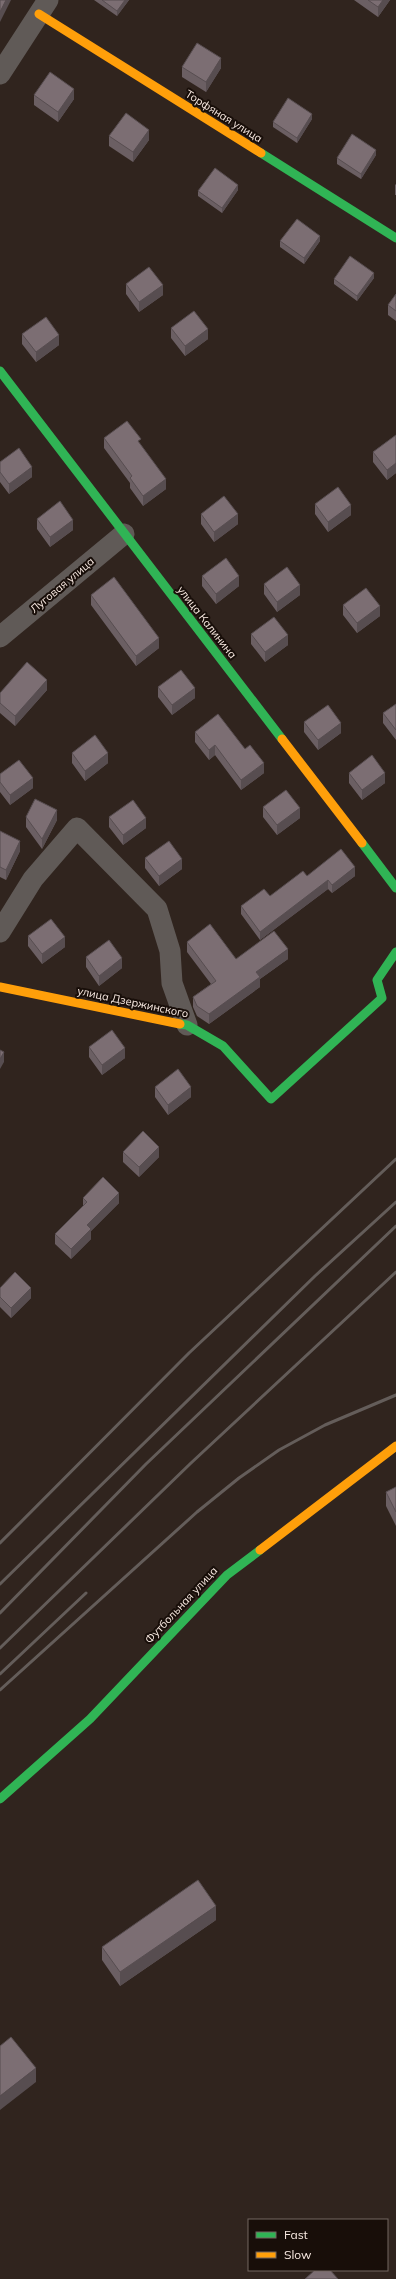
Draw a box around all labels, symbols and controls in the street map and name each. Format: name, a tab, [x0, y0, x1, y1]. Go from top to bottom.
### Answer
street label: Торфяная улица	[183, 87, 265, 145]
street label: Луговая улица	[27, 554, 97, 616]
street label: улица Калинина	[174, 583, 240, 661]
street label: улица Дзержинского	[76, 983, 190, 1021]
street label: Футбольная улица	[142, 1564, 220, 1646]
legend	[248, 2219, 388, 2271]
text: Fast	[284, 2227, 308, 2242]
text: Slow	[284, 2247, 312, 2262]

